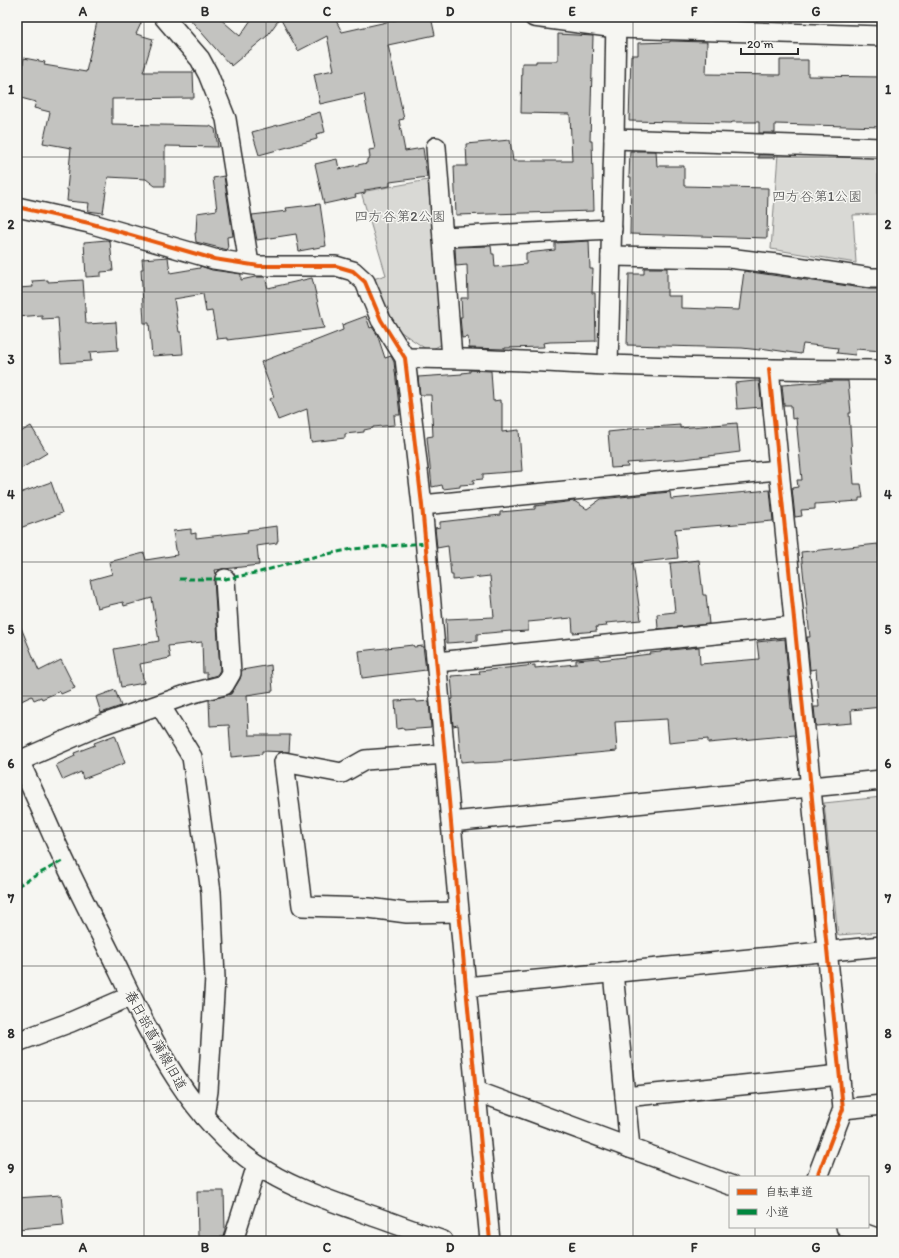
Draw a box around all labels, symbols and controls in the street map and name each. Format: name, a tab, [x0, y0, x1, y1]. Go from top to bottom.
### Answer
text: A	[78, 4, 88, 19]
text: B	[201, 4, 210, 19]
text: C	[323, 4, 332, 19]
text: D	[446, 4, 455, 19]
text: E	[568, 4, 576, 19]
text: F	[691, 4, 698, 19]
text: G	[812, 4, 821, 19]
scale bar	[741, 30, 798, 56]
text: 20 m	[747, 37, 774, 51]
text: 1	[8, 82, 14, 97]
text: 1	[885, 82, 891, 97]
park label: 四方谷第1公園	[772, 188, 862, 205]
park label: 四方谷第2公園	[354, 208, 446, 225]
text: 2	[8, 217, 15, 232]
text: 2	[885, 217, 892, 232]
text: 3	[7, 352, 15, 367]
text: 3	[884, 352, 892, 367]
text: 4	[7, 487, 15, 502]
text: 4	[884, 487, 892, 502]
text: 5	[8, 622, 15, 637]
text: 5	[885, 622, 892, 637]
text: 6	[8, 756, 15, 771]
text: 6	[885, 756, 892, 771]
text: 7	[7, 891, 15, 906]
text: 7	[884, 891, 892, 906]
street label: 春日部菖蒲線旧道	[121, 987, 190, 1093]
text: 8	[7, 1026, 15, 1041]
text: 8	[884, 1026, 892, 1041]
text: 9	[8, 1161, 15, 1176]
text: 9	[885, 1161, 892, 1176]
legend	[729, 1176, 869, 1228]
text: 自転車道	[765, 1185, 813, 1199]
text: 小道	[765, 1205, 789, 1219]
text: A	[78, 1240, 88, 1255]
text: B	[201, 1240, 210, 1255]
text: C	[323, 1240, 332, 1255]
text: D	[446, 1240, 455, 1255]
text: E	[568, 1240, 576, 1255]
text: F	[691, 1240, 698, 1255]
text: G	[812, 1240, 821, 1255]

